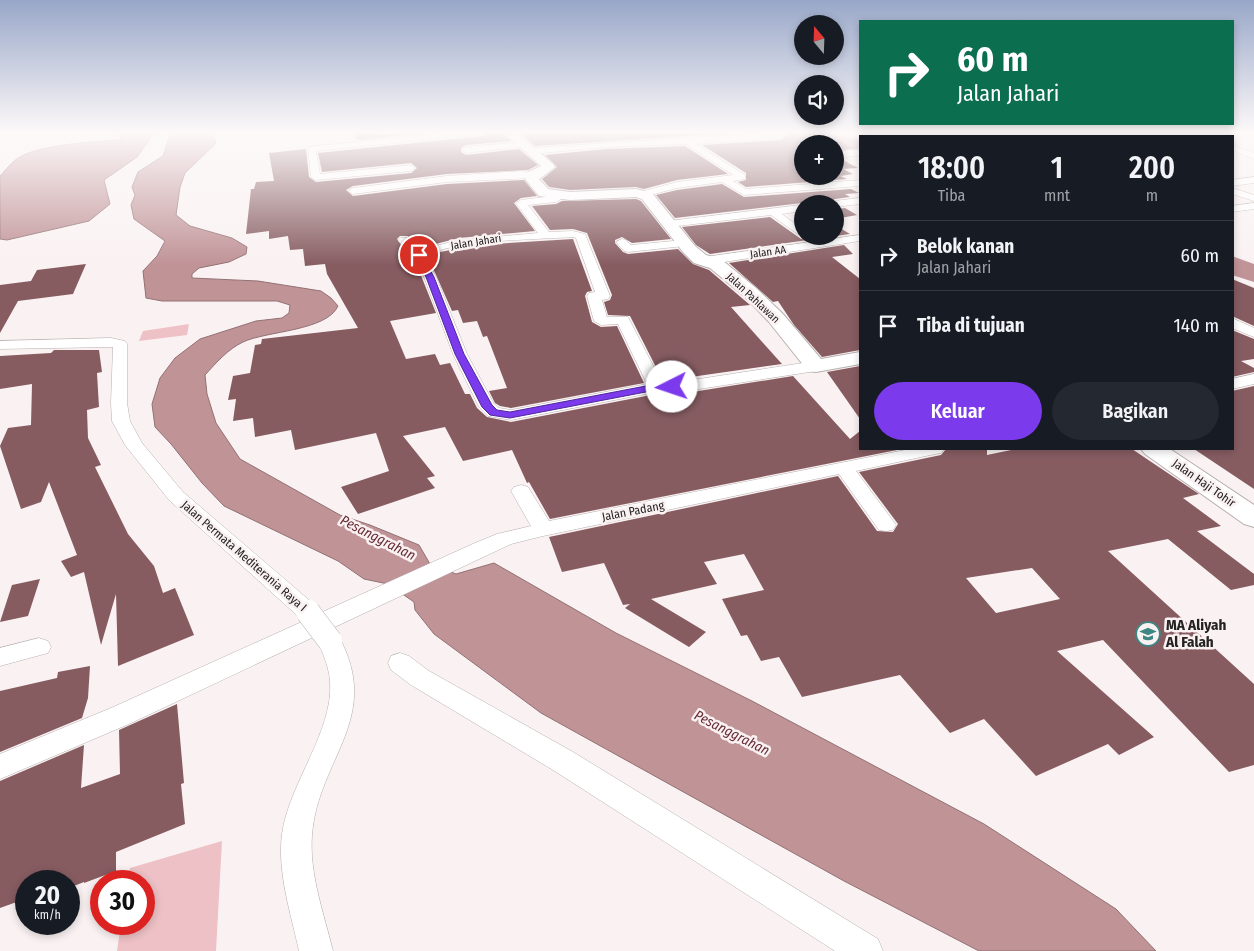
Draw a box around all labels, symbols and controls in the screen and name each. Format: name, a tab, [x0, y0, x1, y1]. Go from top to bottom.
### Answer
north arrow	[794, 15, 844, 65]
map controls	[794, 15, 844, 245]
text: 60 m	[957, 38, 1028, 80]
icon: right	[874, 40, 939, 105]
button: sound	[794, 75, 844, 125]
text: Jalan Jahari	[957, 80, 1059, 107]
button: +	[794, 135, 844, 185]
text: 18:00	[918, 150, 985, 186]
text: 1	[1051, 150, 1063, 186]
text: 200	[1129, 150, 1175, 186]
text: Tiba	[938, 186, 965, 205]
text: mnt	[1044, 186, 1070, 205]
text: m	[1146, 186, 1158, 205]
button: −	[794, 195, 844, 245]
street label: Jalan Jahari	[450, 232, 502, 252]
pin	[398, 234, 440, 276]
text: Belok kanan	[917, 235, 1014, 258]
icon: arrive	[405, 241, 433, 269]
icon: right	[874, 242, 902, 270]
street label: Jalan AA	[749, 243, 787, 261]
text: 60 m	[1181, 244, 1219, 267]
text: Jalan Jahari	[917, 258, 991, 277]
street label: Jalan Pahlawan	[724, 270, 782, 326]
icon: arrive	[874, 312, 902, 340]
text: Tiba di tujuan	[917, 314, 1025, 337]
text: 140 m	[1173, 314, 1219, 337]
position arrow	[645, 360, 697, 412]
button: Keluar	[874, 382, 1042, 440]
button: Bagikan	[1052, 382, 1219, 440]
street label: Jalan Haji Tohir	[1170, 456, 1239, 510]
street label: Jalan Permata Mediterania Raya I	[179, 498, 309, 614]
street label: Jalan Padang	[601, 498, 666, 524]
water label: Pesanggrahan	[338, 512, 418, 564]
place label: MA Aliyah Al Falah	[1165, 616, 1227, 651]
school or university icon: MA Aliyah Al Falah	[1135, 621, 1161, 647]
water label: Pesanggrahan	[692, 707, 772, 759]
speed limit sign: 30	[90, 870, 155, 935]
text: 20	[35, 881, 60, 911]
text: km/h	[34, 908, 61, 922]

